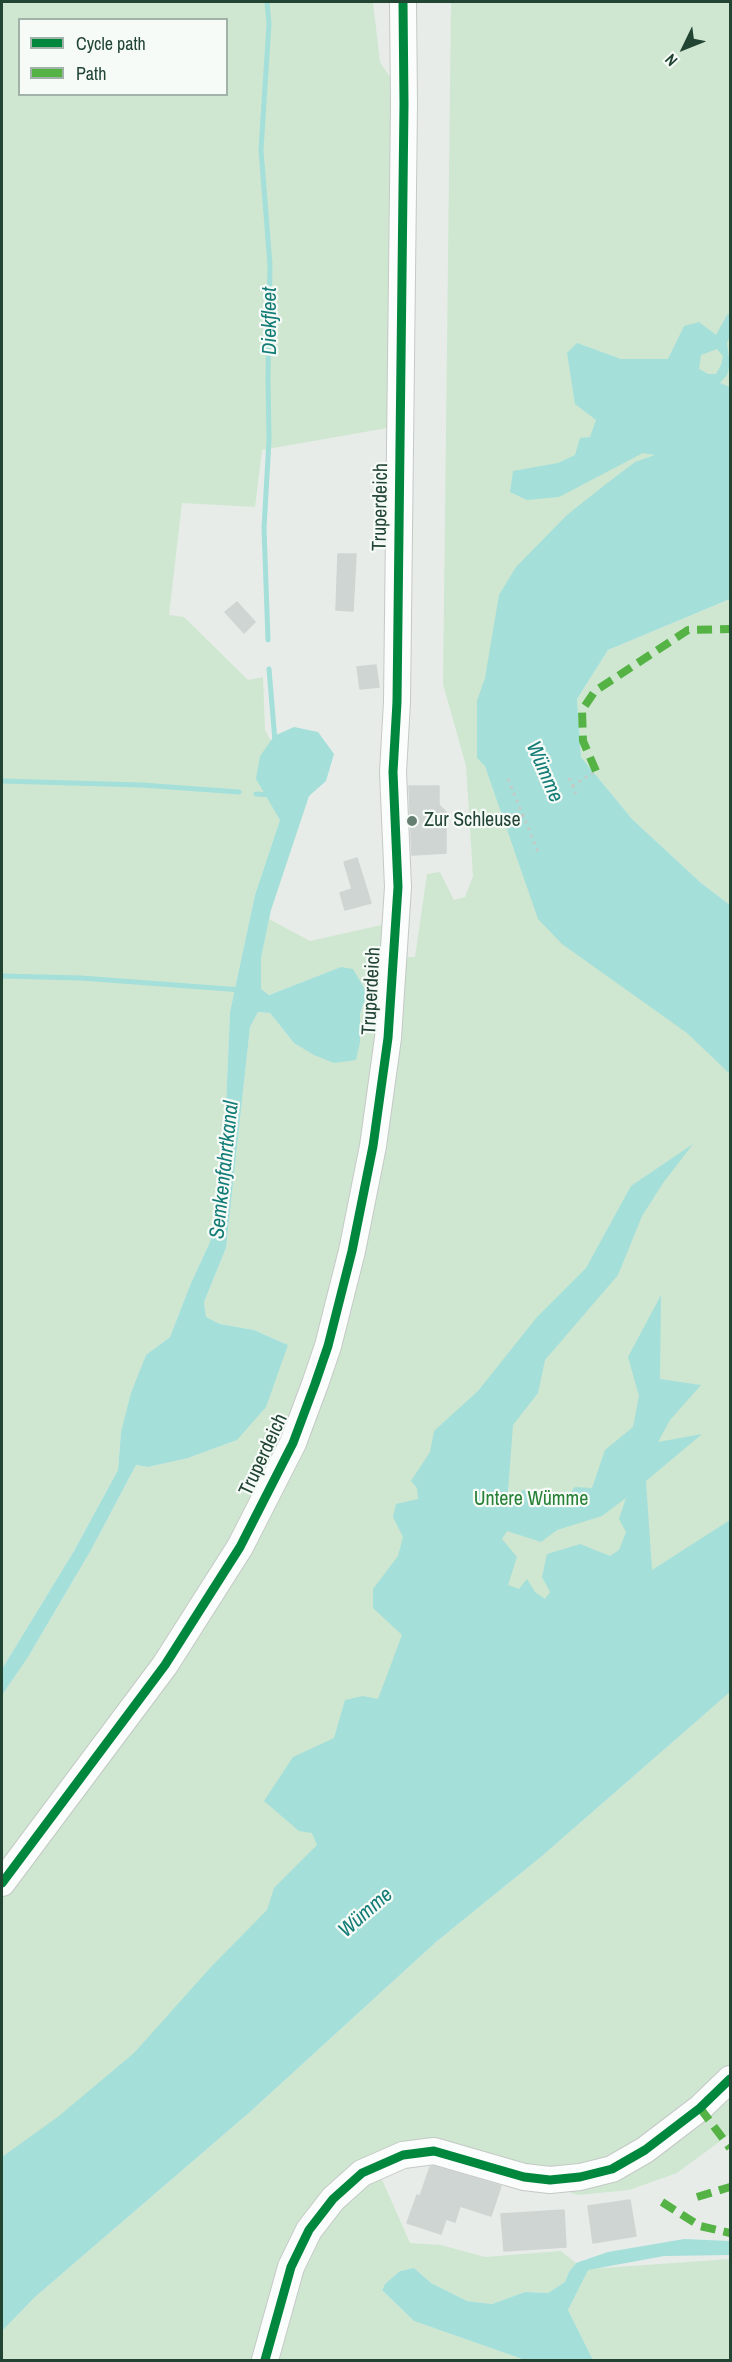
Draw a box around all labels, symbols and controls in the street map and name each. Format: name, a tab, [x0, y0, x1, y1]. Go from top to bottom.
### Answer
legend	[18, 18, 228, 96]
north arrow	[654, 18, 714, 78]
text: Cycle path	[76, 31, 146, 56]
text: N	[660, 49, 682, 71]
text: Path	[76, 61, 106, 86]
water label: Diekfleet	[257, 287, 283, 355]
street label: Truperdeich	[368, 463, 394, 551]
water label: Wümme	[520, 738, 568, 806]
place label: Zur Schleuse	[424, 809, 521, 833]
marker: Zur Schleuse	[405, 814, 419, 828]
street label: Truperdeich	[358, 947, 386, 1035]
water label: Semkenfahrtkanal	[205, 1100, 245, 1240]
street label: Truperdeich	[235, 1410, 293, 1500]
park label: Untere Wümme	[474, 1488, 588, 1512]
water label: Wümme	[334, 1883, 398, 1943]

